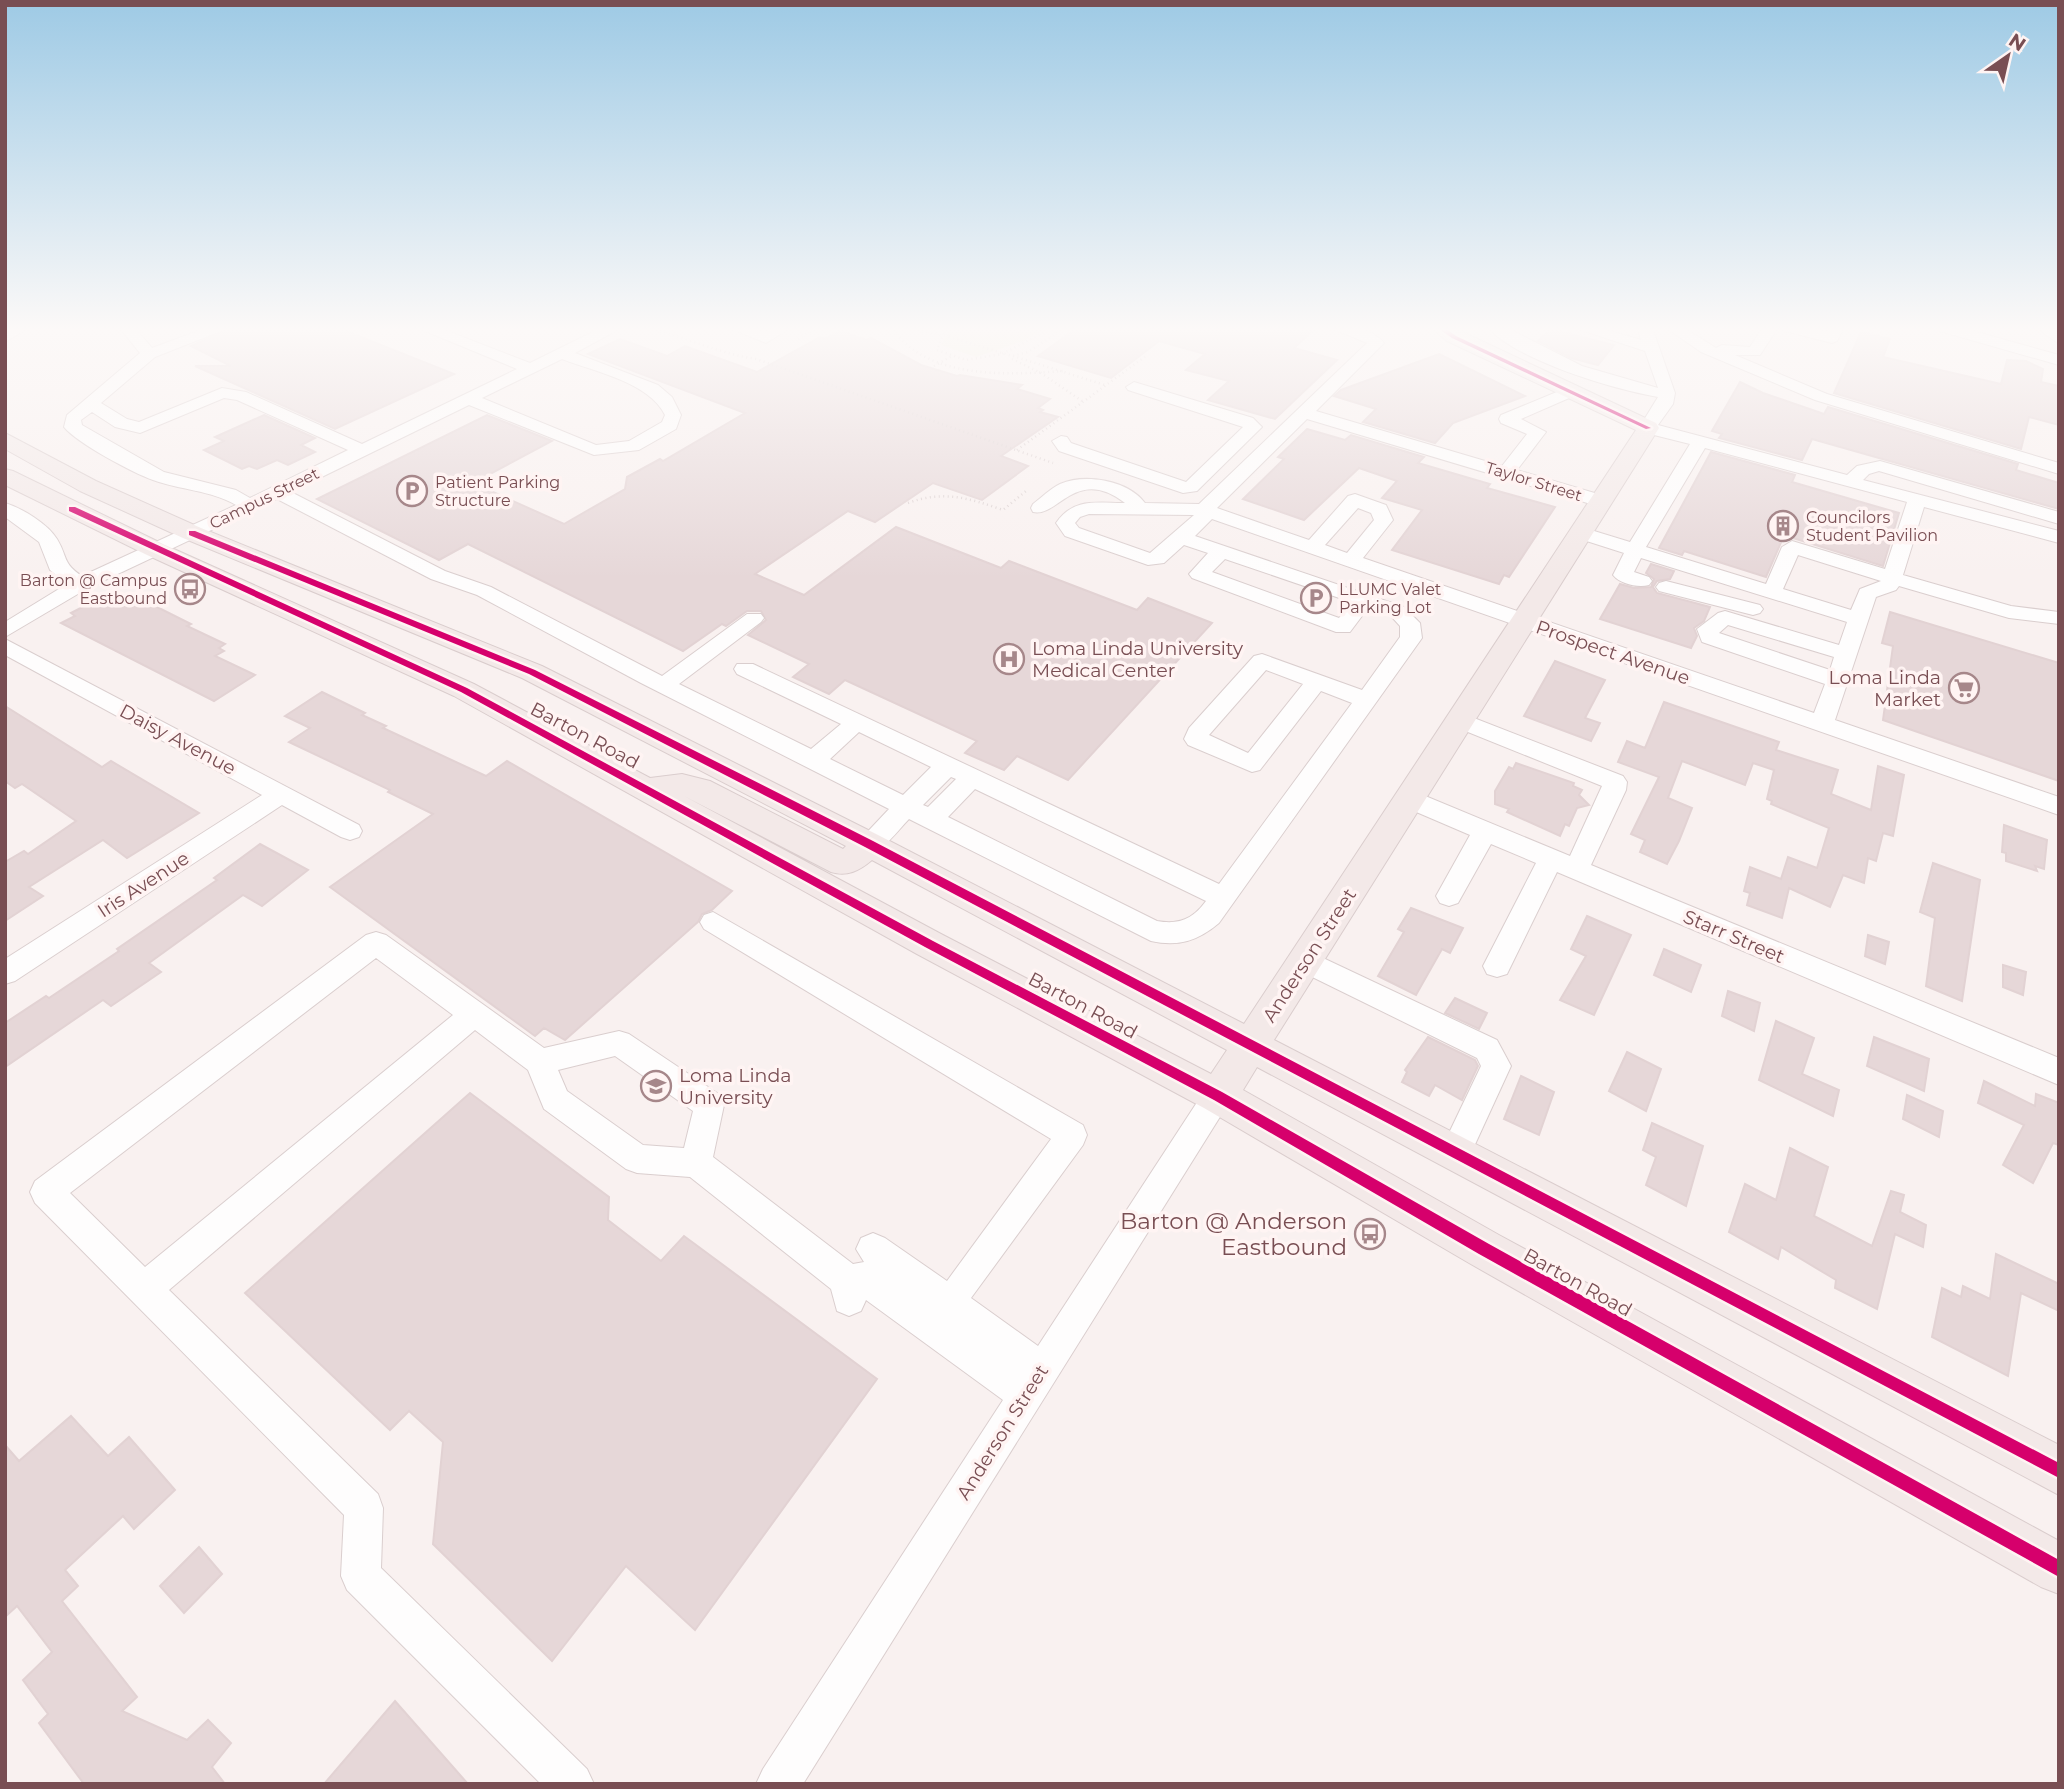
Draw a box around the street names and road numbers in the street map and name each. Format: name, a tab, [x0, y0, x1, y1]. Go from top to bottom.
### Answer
street label: Taylor Street	[1483, 458, 1585, 505]
street label: Campus Street	[206, 463, 323, 533]
street label: Prospect Avenue	[1533, 615, 1693, 690]
street label: Barton Road	[526, 697, 643, 774]
street label: Daisy Avenue	[116, 699, 240, 780]
street label: Iris Avenue	[93, 846, 193, 922]
street label: Anderson Street	[1258, 884, 1361, 1026]
street label: Starr Street	[1680, 905, 1788, 968]
street label: Barton Road	[1024, 967, 1141, 1044]
street label: Barton Road	[1520, 1243, 1636, 1322]
street label: Anderson Street	[952, 1360, 1053, 1504]

